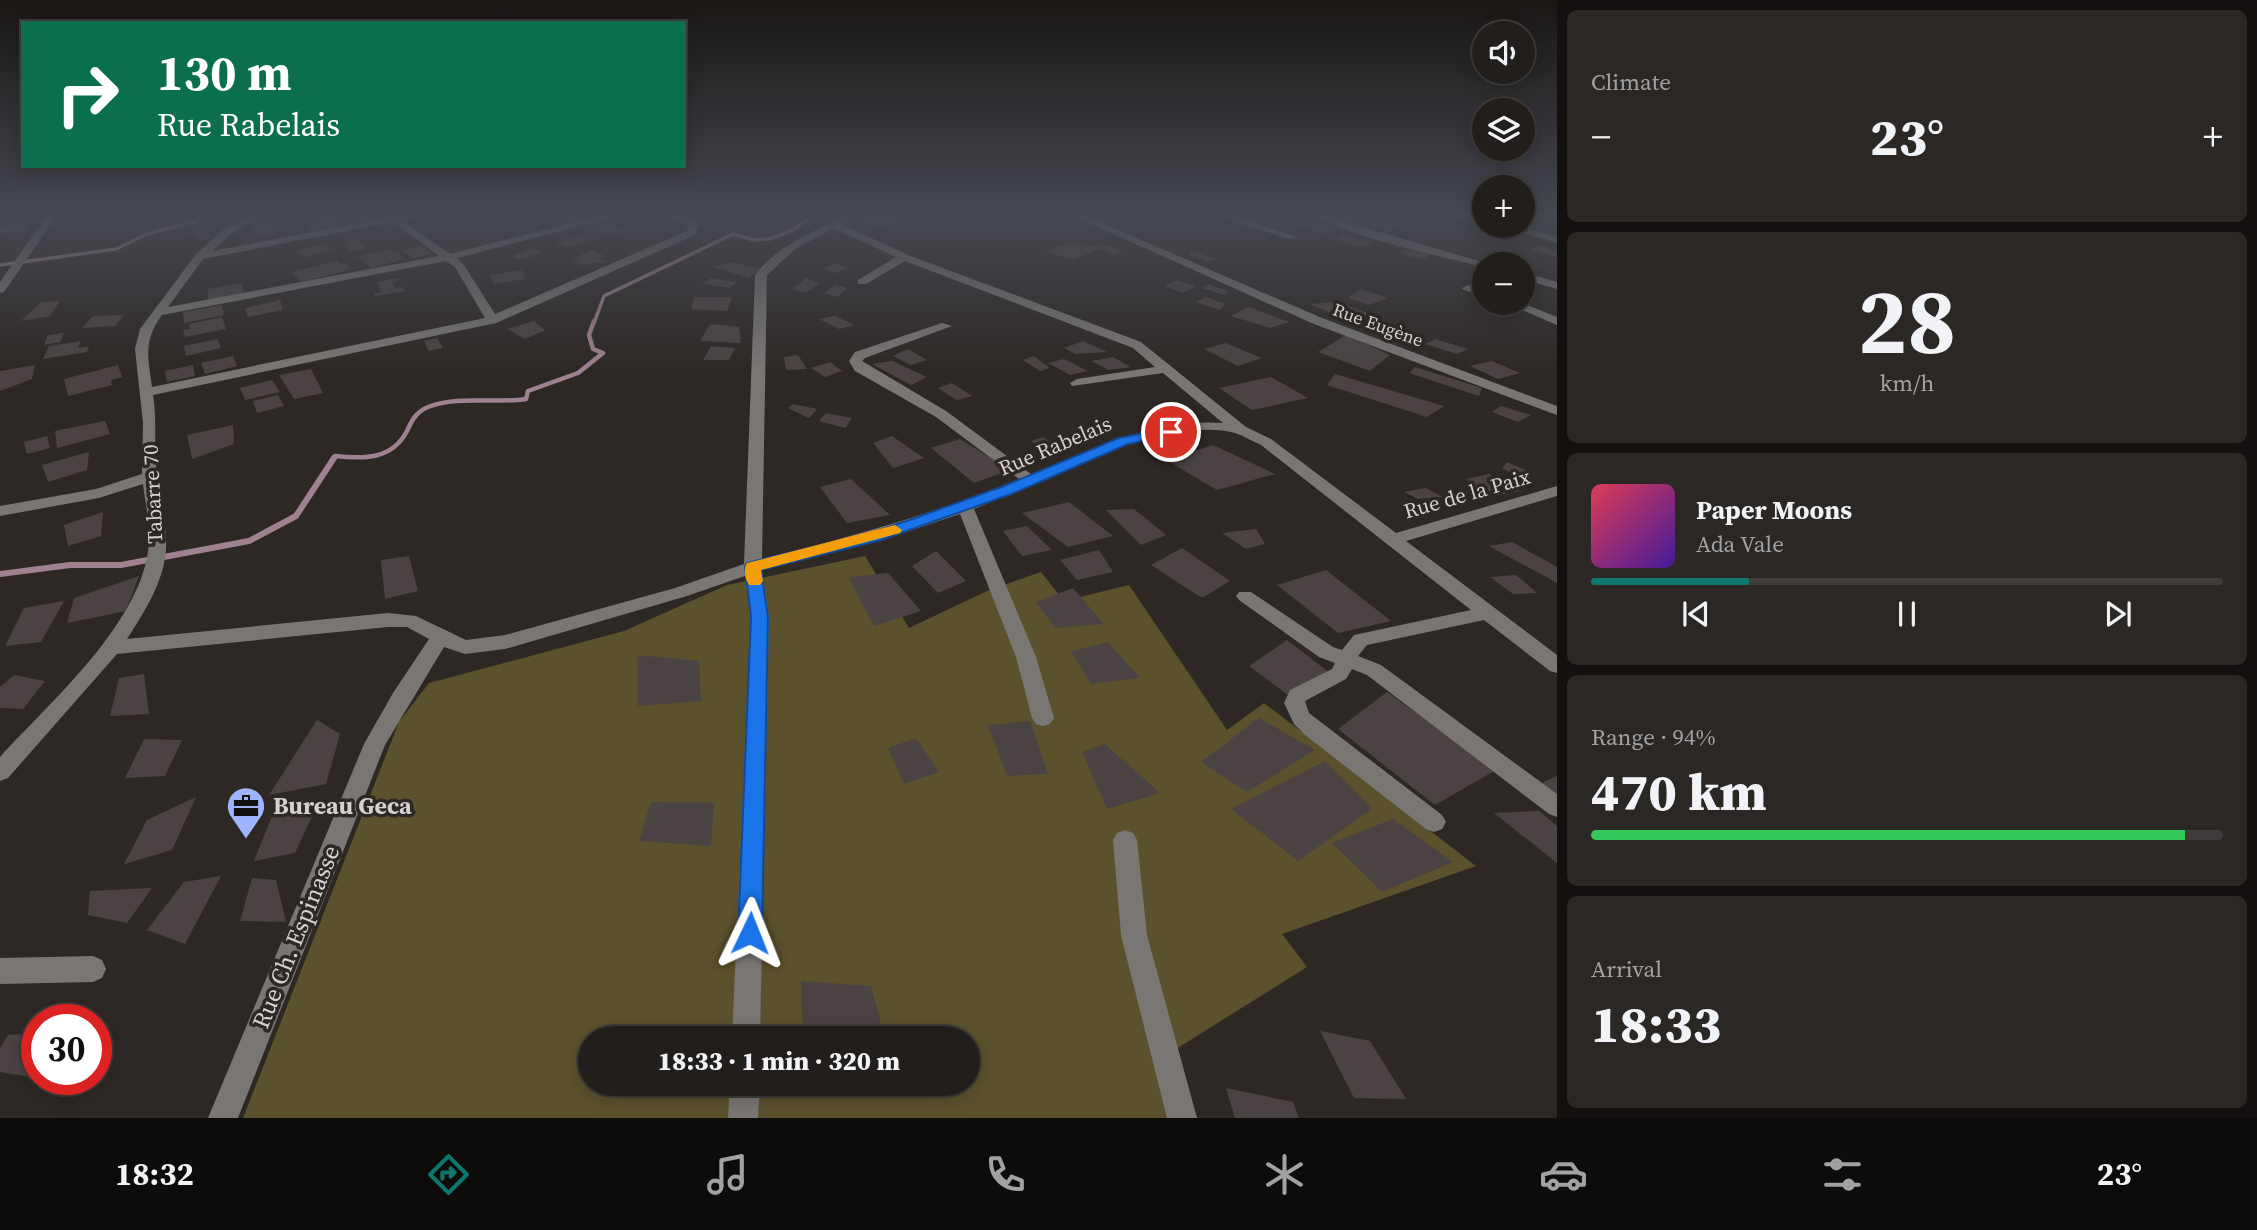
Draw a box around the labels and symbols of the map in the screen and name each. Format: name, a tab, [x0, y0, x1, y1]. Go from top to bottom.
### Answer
street label: Rue Eugène	[1329, 297, 1427, 352]
pin	[1141, 402, 1201, 462]
street label: Rue Rabelais	[994, 409, 1116, 482]
street label: Tabarre 70	[135, 444, 170, 544]
street label: Rue de la Paix	[1400, 462, 1534, 525]
office icon: Bureau Geca	[225, 785, 267, 840]
place label: Bureau Geca	[273, 789, 412, 822]
street label: Rue Ch. Espinasse	[244, 840, 347, 1033]
position arrow	[713, 896, 787, 970]
speed limit sign: 30	[21, 1004, 112, 1095]

